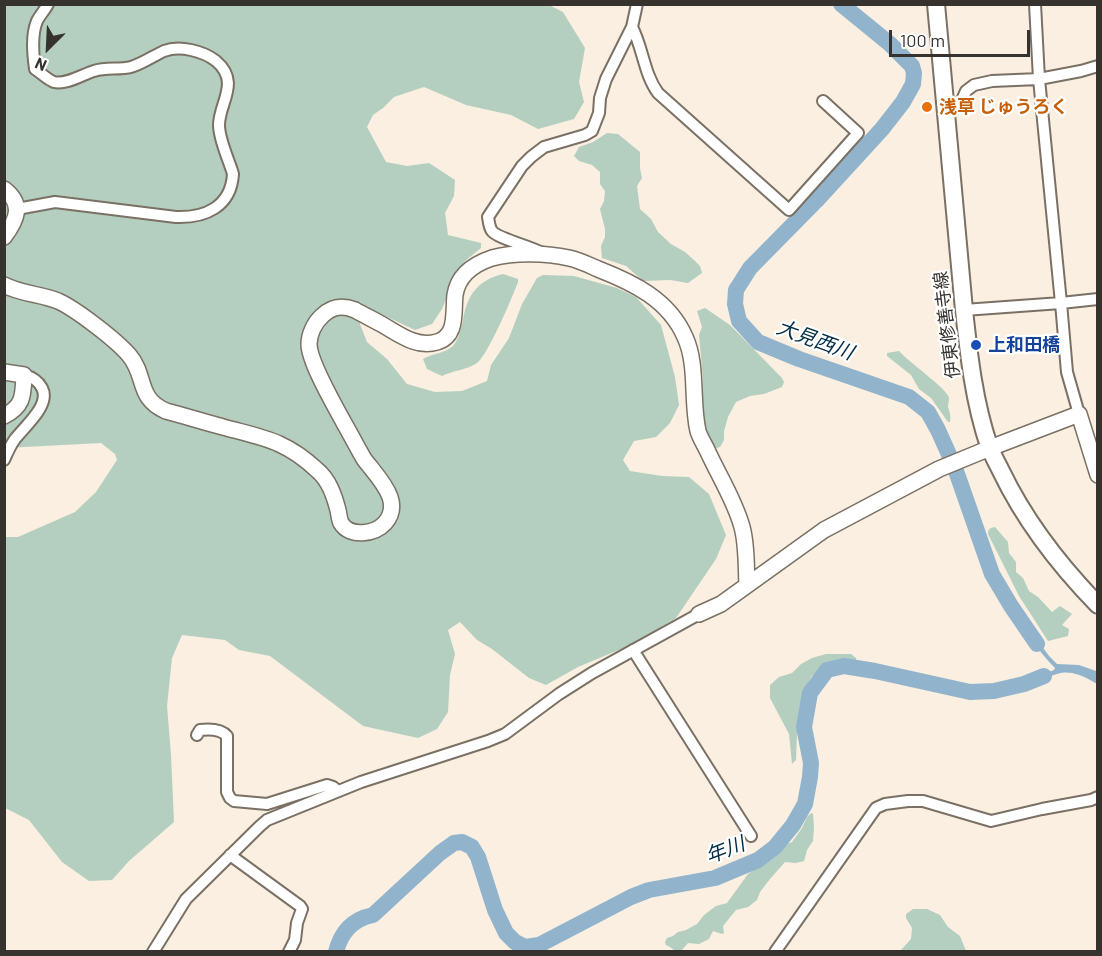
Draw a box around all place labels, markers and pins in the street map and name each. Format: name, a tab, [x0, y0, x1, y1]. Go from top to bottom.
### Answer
place label: 浅草 じゅうろく	[939, 96, 1069, 118]
marker: 浅草 じゅうろく	[920, 100, 934, 114]
place label: 上和田橋	[988, 334, 1060, 356]
marker: 上和田橋	[969, 338, 983, 352]

